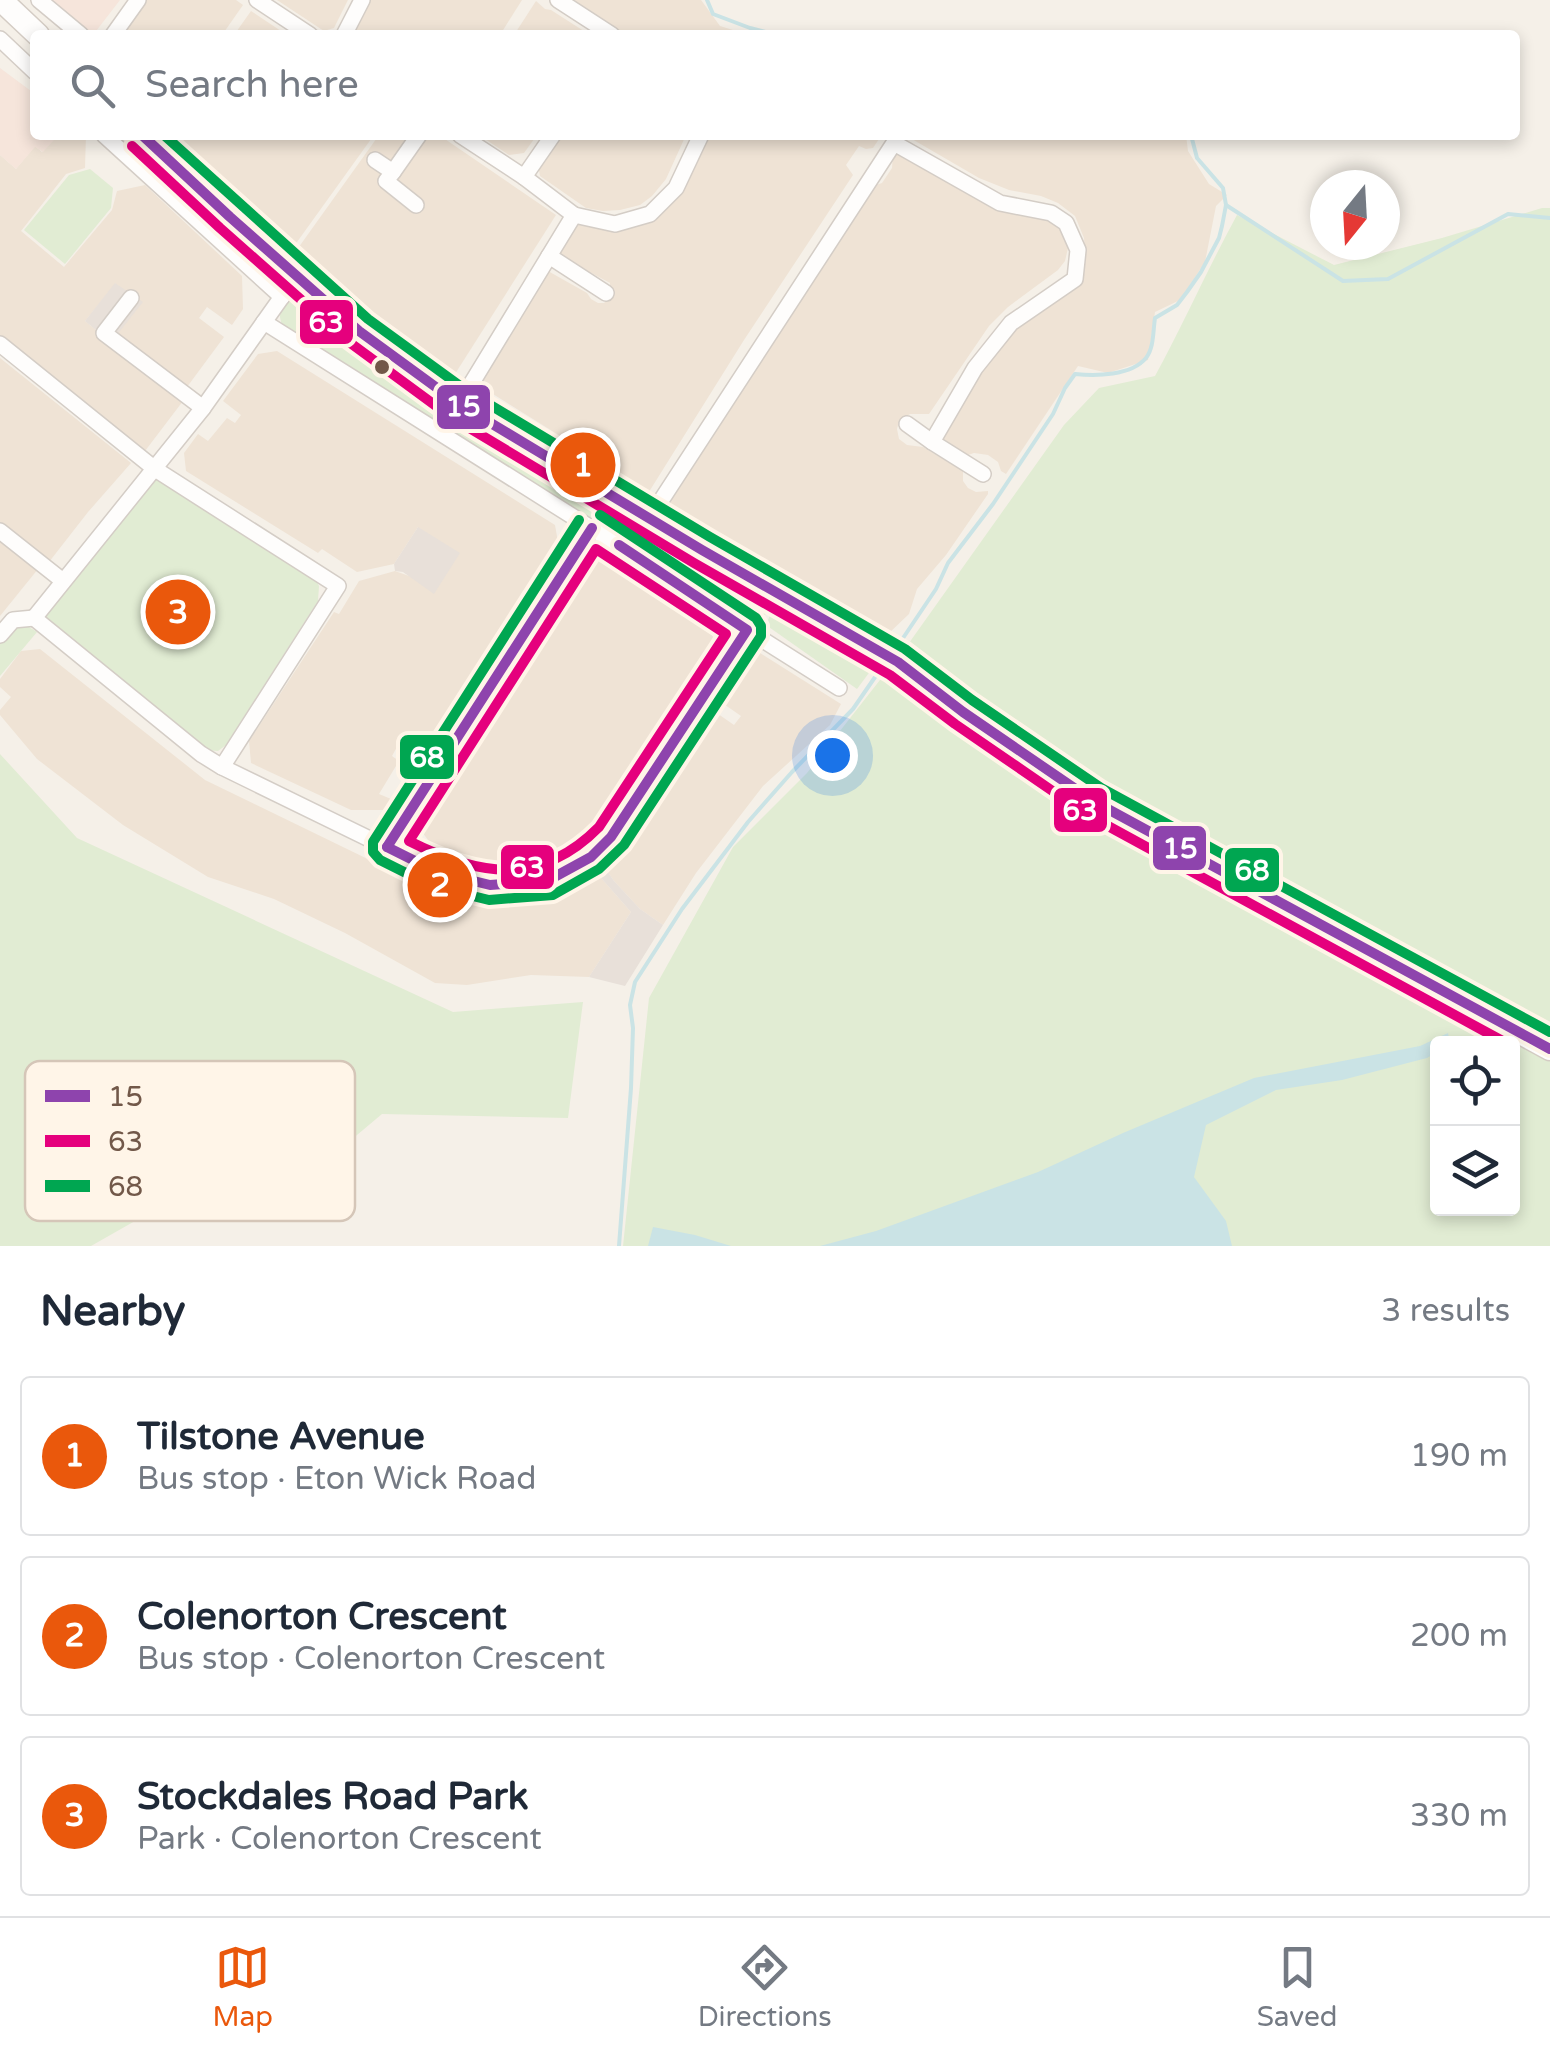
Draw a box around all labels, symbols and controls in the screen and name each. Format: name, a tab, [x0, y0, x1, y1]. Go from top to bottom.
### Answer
search box	[30, 30, 1520, 140]
icon: search	[65, 58, 120, 113]
text: Search here	[145, 62, 359, 108]
north arrow	[1310, 170, 1400, 260]
line badge: 63	[298, 298, 355, 346]
text: 63	[308, 306, 344, 340]
unlabelled marker	[372, 357, 392, 377]
line badge: 15	[435, 383, 492, 431]
text: 15	[445, 390, 481, 424]
pin: 1	[550, 428, 616, 502]
pin: 3	[146, 574, 210, 650]
your location	[807, 730, 858, 781]
line badge: 68	[398, 733, 456, 781]
text: 68	[409, 741, 445, 775]
line badge: 63	[1052, 786, 1109, 834]
text: 63	[1062, 794, 1098, 828]
line badge: 15	[1151, 824, 1208, 872]
text: 15	[1162, 832, 1198, 866]
line badge: 63	[499, 843, 556, 891]
line badge: 68	[1223, 846, 1281, 894]
pin: 2	[408, 848, 472, 922]
text: 63	[509, 851, 545, 885]
text: 68	[1234, 854, 1270, 888]
map controls	[1430, 1036, 1520, 1216]
button: locate	[1430, 1036, 1520, 1126]
legend	[25, 1061, 355, 1221]
text: 15	[108, 1080, 143, 1114]
text: 63	[108, 1125, 143, 1159]
button: layers	[1430, 1126, 1520, 1216]
text: 68	[108, 1170, 143, 1204]
text: Nearby	[40, 1286, 185, 1337]
text: 3 results	[1381, 1292, 1510, 1330]
text: Tilstone Avenue	[137, 1414, 425, 1460]
text: 1	[64, 1437, 85, 1475]
text: 190 m	[1410, 1437, 1508, 1475]
text: Bus stop · Eton Wick Road	[137, 1460, 536, 1498]
text: Colenorton Crescent	[137, 1594, 507, 1640]
text: 2	[64, 1617, 85, 1655]
text: 200 m	[1410, 1617, 1508, 1655]
text: Bus stop · Colenorton Crescent	[137, 1640, 605, 1678]
text: Stockdales Road Park	[137, 1774, 529, 1820]
text: 3	[64, 1797, 85, 1835]
text: 330 m	[1410, 1797, 1508, 1835]
text: Park · Colenorton Crescent	[137, 1820, 542, 1858]
tab: Map	[212, 1940, 273, 2034]
tab: Directions	[698, 1940, 832, 2034]
tab: Saved	[1257, 1940, 1338, 2034]

